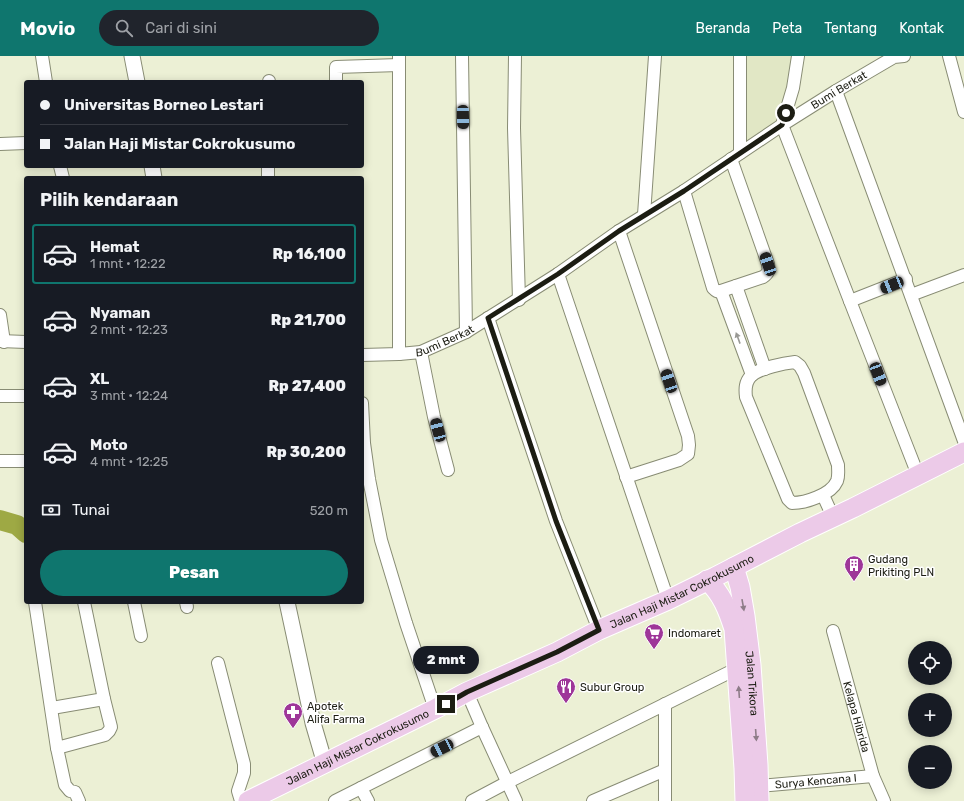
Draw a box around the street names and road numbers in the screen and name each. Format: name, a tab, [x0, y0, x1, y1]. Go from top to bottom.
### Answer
street label: Bumi Berkat	[809, 68, 870, 112]
street label: Bumi Berkat	[415, 322, 477, 359]
street label: Jalan Haji Mistar Cokrokusumo	[608, 552, 756, 631]
street label: Jalan Trikora	[742, 650, 761, 716]
street label: Kelapa Hibrida	[840, 680, 872, 754]
street label: Jalan Haji Mistar Cokrokusumo	[284, 707, 431, 788]
street label: Surya Kencana I	[774, 771, 857, 792]

